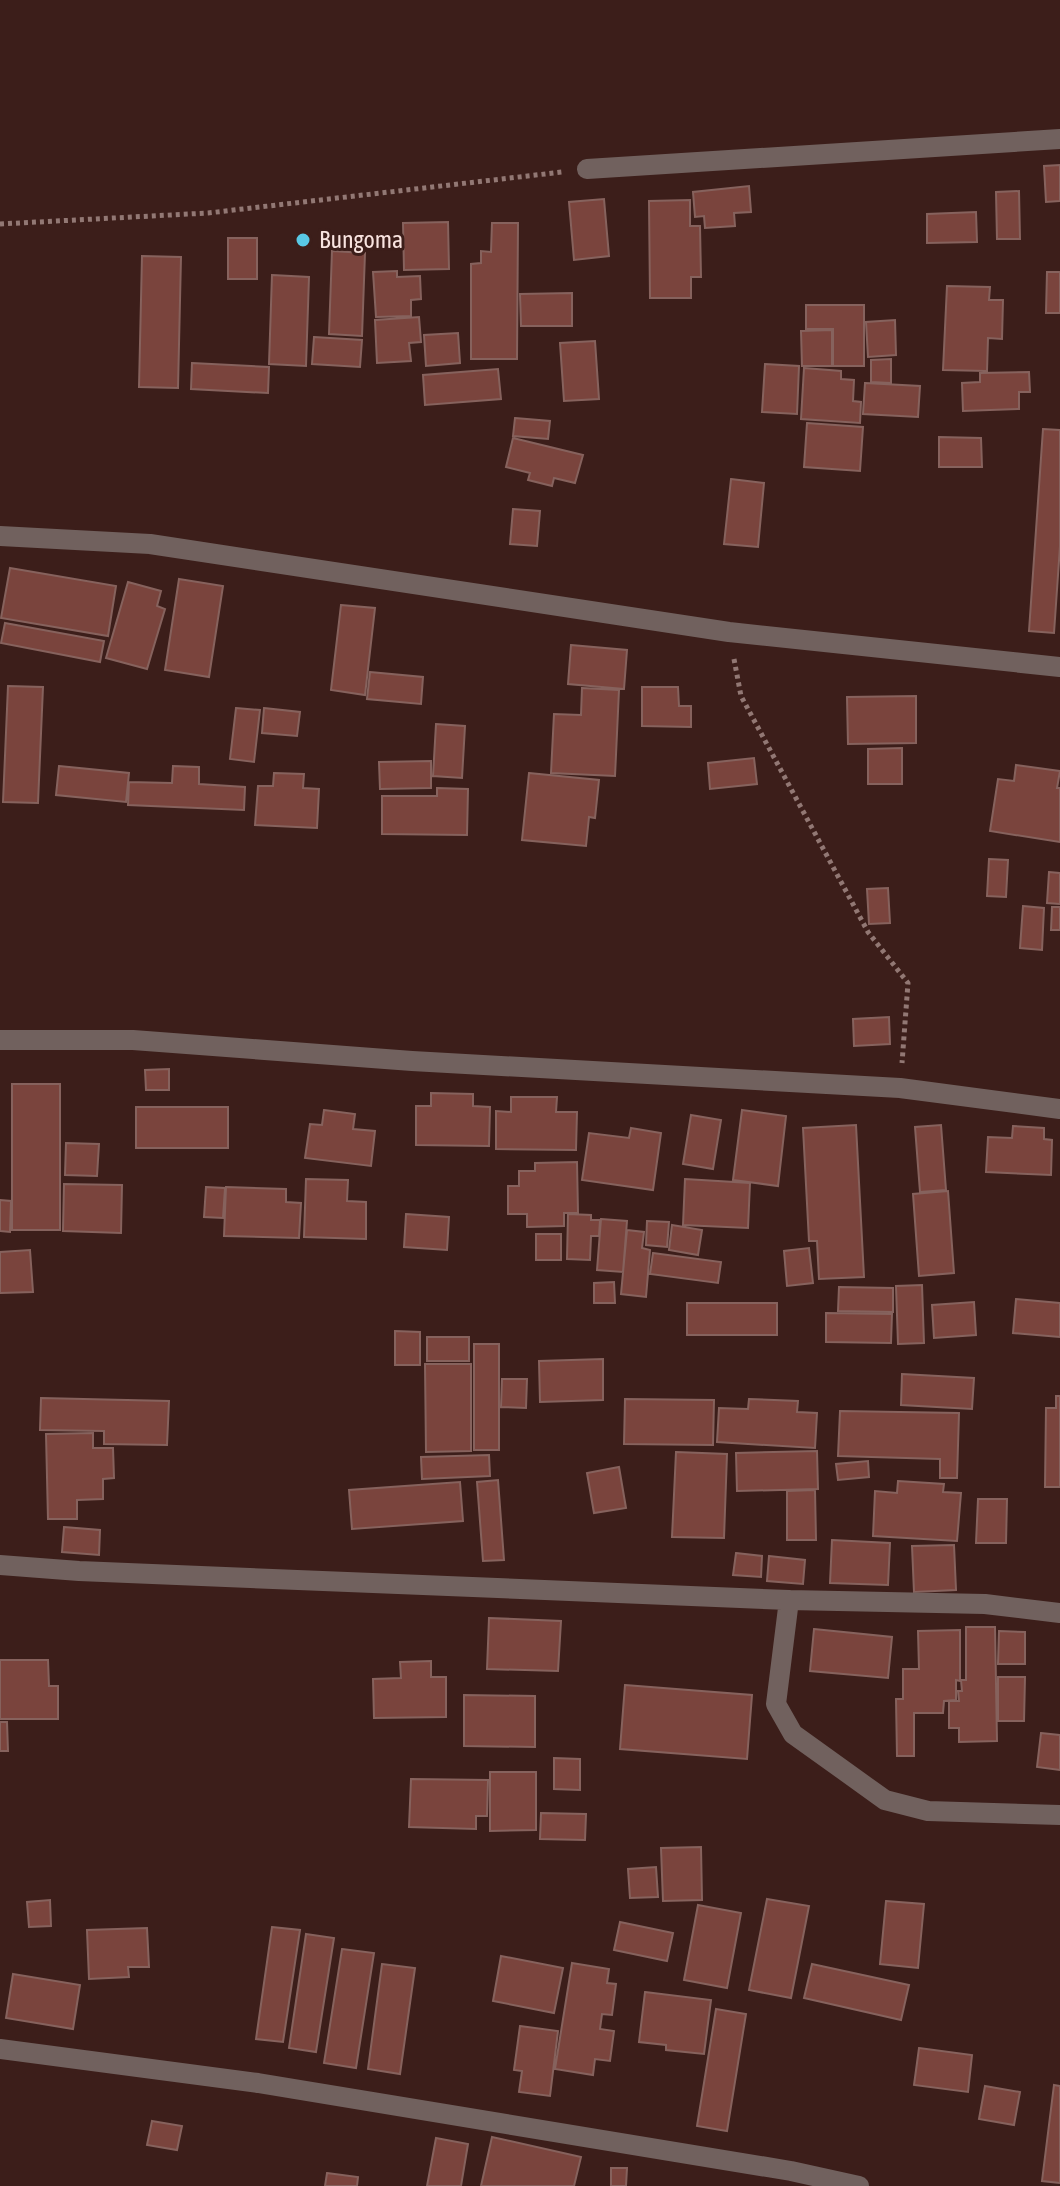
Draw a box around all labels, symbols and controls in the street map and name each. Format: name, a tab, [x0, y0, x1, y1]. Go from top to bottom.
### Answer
place label: Bungoma	[319, 226, 403, 253]
marker: Bungoma	[294, 231, 312, 249]

